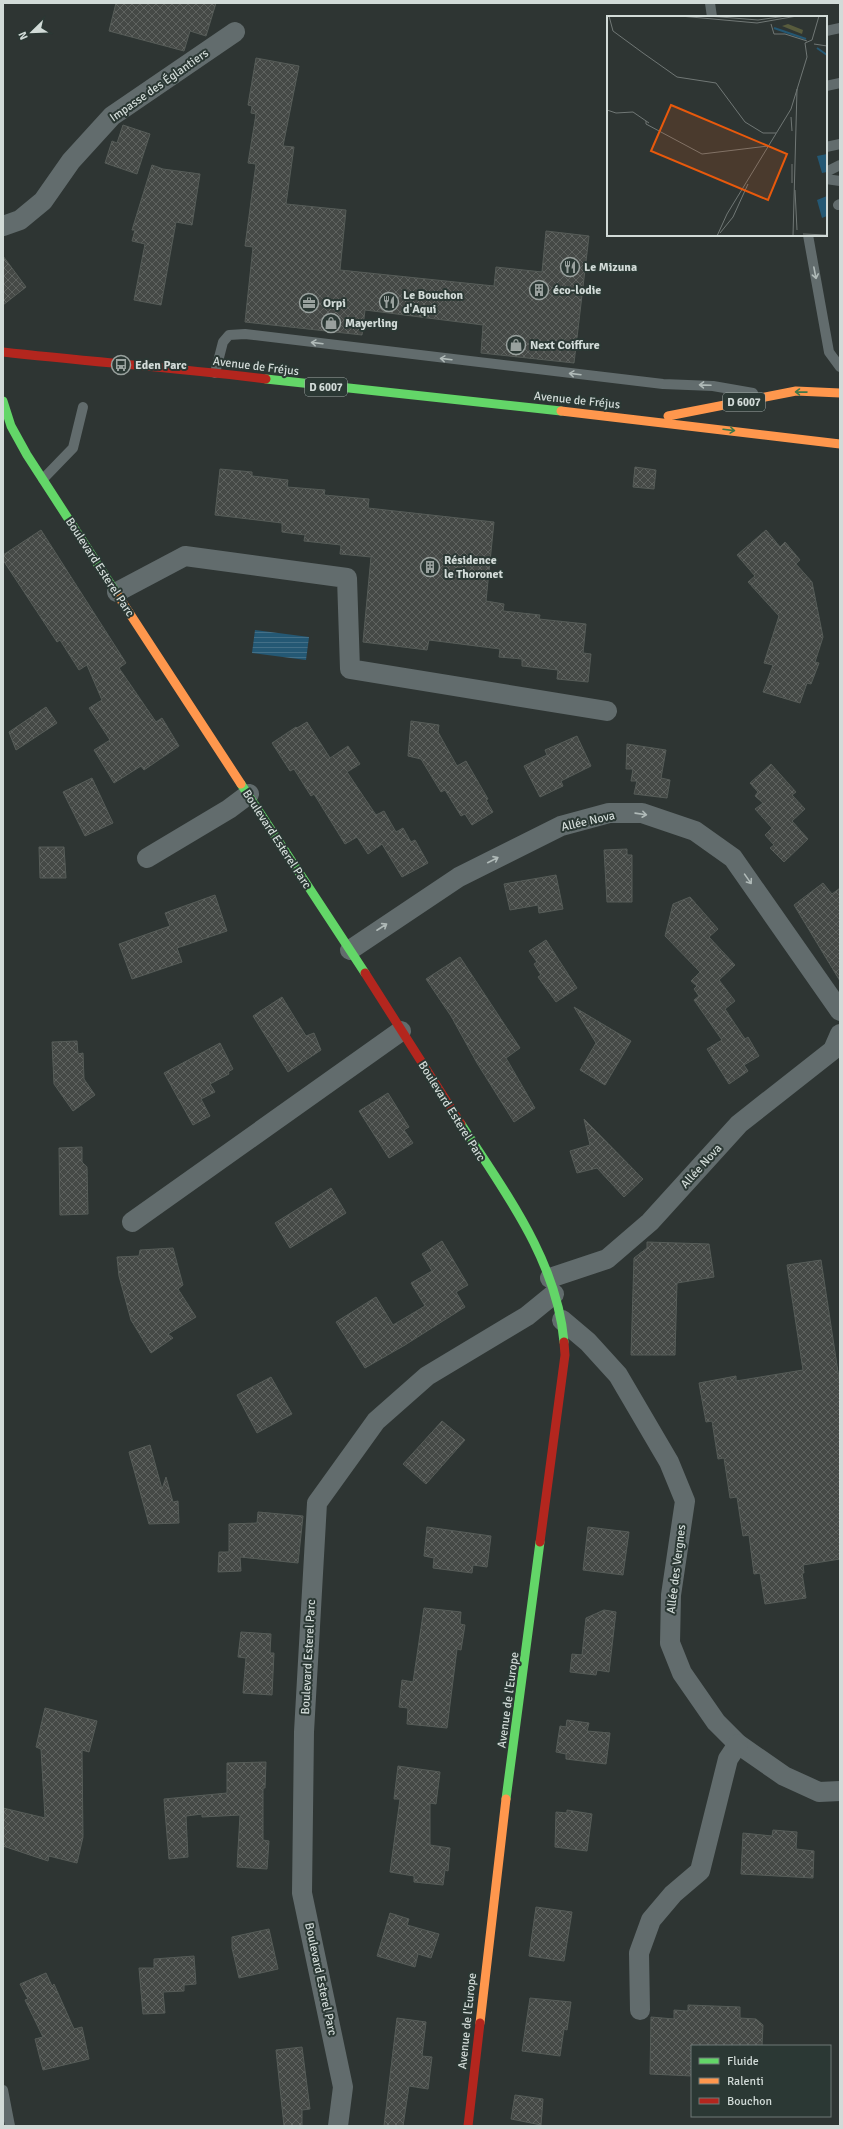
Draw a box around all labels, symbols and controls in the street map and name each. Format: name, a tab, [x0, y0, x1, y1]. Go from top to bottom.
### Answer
north arrow	[12, 12, 52, 52]
inset map	[607, 16, 827, 236]
text: N	[16, 30, 31, 42]
street label: Impasse des Églantiers	[107, 46, 212, 125]
restaurant icon: Le Mizuna	[559, 256, 581, 278]
place label: Le Mizuna	[584, 260, 637, 275]
one-way arrow	[811, 266, 819, 279]
building icon: éco-lodie	[528, 279, 550, 301]
place label: éco-lodie	[553, 283, 601, 298]
place label: Le Bouchon d'Aqui	[403, 288, 463, 317]
restaurant icon: Le Bouchon d'Aqui	[378, 291, 400, 313]
office icon: Orpi	[298, 292, 320, 314]
place label: Orpi	[323, 296, 346, 311]
shop icon: Mayerling	[320, 312, 342, 334]
place label: Mayerling	[345, 316, 398, 331]
shop icon: Next Coiffure	[505, 334, 527, 356]
place label: Next Coiffure	[530, 338, 600, 353]
one-way arrow	[311, 339, 324, 347]
bus stop icon: Eden Parc	[110, 354, 132, 376]
street label: Avenue de Fréjus	[212, 354, 300, 379]
one-way arrow	[440, 355, 453, 362]
place label: Eden Parc	[135, 358, 187, 373]
one-way arrow	[569, 370, 582, 378]
road number: D 6007	[305, 378, 347, 396]
one-way arrow	[699, 382, 712, 389]
one-way arrow	[795, 388, 808, 396]
street label: Avenue de Fréjus	[533, 389, 621, 412]
road number: D 6007	[723, 393, 765, 411]
one-way arrow	[722, 426, 735, 434]
street label: Boulevard Esterel Parc	[62, 515, 137, 620]
place label: Résidence le Thoronet	[444, 553, 504, 582]
building icon: Résidence le Thoronet	[419, 556, 441, 578]
street label: Boulevard Esterel Parc	[239, 787, 314, 892]
street label: Allée Nova	[560, 808, 616, 835]
one-way arrow	[634, 810, 647, 818]
one-way arrow	[487, 856, 499, 863]
one-way arrow	[744, 874, 752, 885]
one-way arrow	[376, 923, 388, 931]
street label: Boulevard Esterel Parc	[415, 1058, 489, 1164]
street label: Allée Nova	[678, 1141, 725, 1192]
street label: Allée des Vergnes	[664, 1524, 689, 1614]
street label: Boulevard Esterel Parc	[298, 1599, 319, 1715]
street label: Avenue de l'Europe	[494, 1651, 523, 1749]
street label: Boulevard Esterel Parc	[301, 1921, 340, 2037]
street label: Avenue de l'Europe	[455, 1972, 480, 2070]
legend	[691, 2045, 831, 2117]
text: Fluide	[727, 2054, 759, 2069]
text: Ralenti	[727, 2074, 764, 2089]
text: Bouchon	[727, 2094, 772, 2109]

